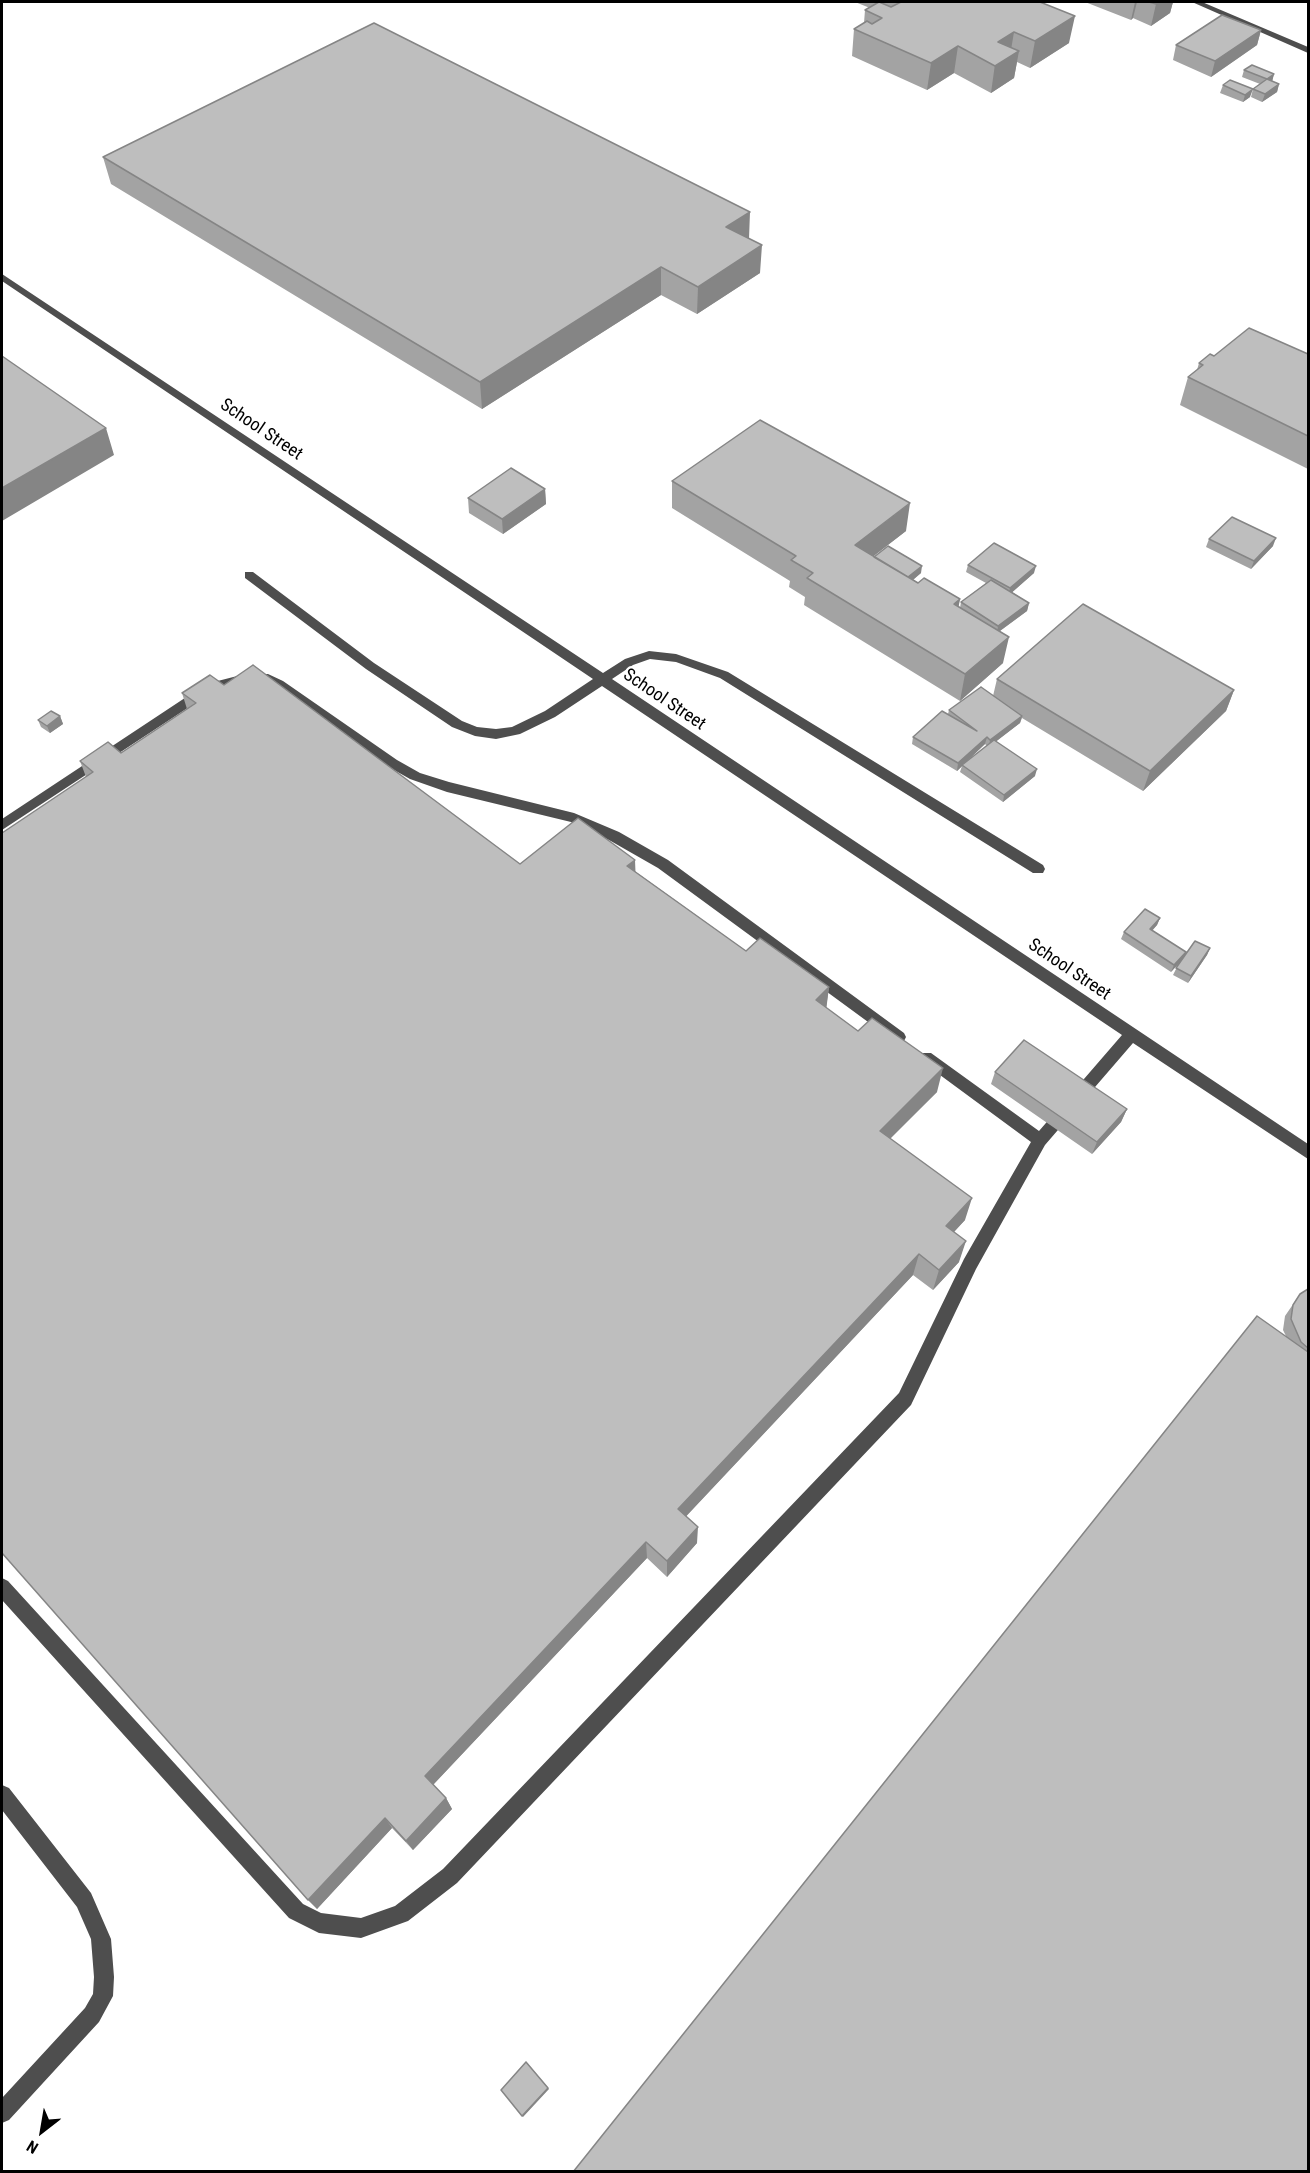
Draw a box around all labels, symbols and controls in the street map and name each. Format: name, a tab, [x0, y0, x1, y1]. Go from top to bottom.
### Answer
street label: School Street	[216, 395, 306, 465]
street label: School Street	[619, 665, 709, 735]
street label: School Street	[1024, 935, 1114, 1005]
north arrow	[12, 2101, 72, 2161]
text: N	[23, 2136, 42, 2158]

